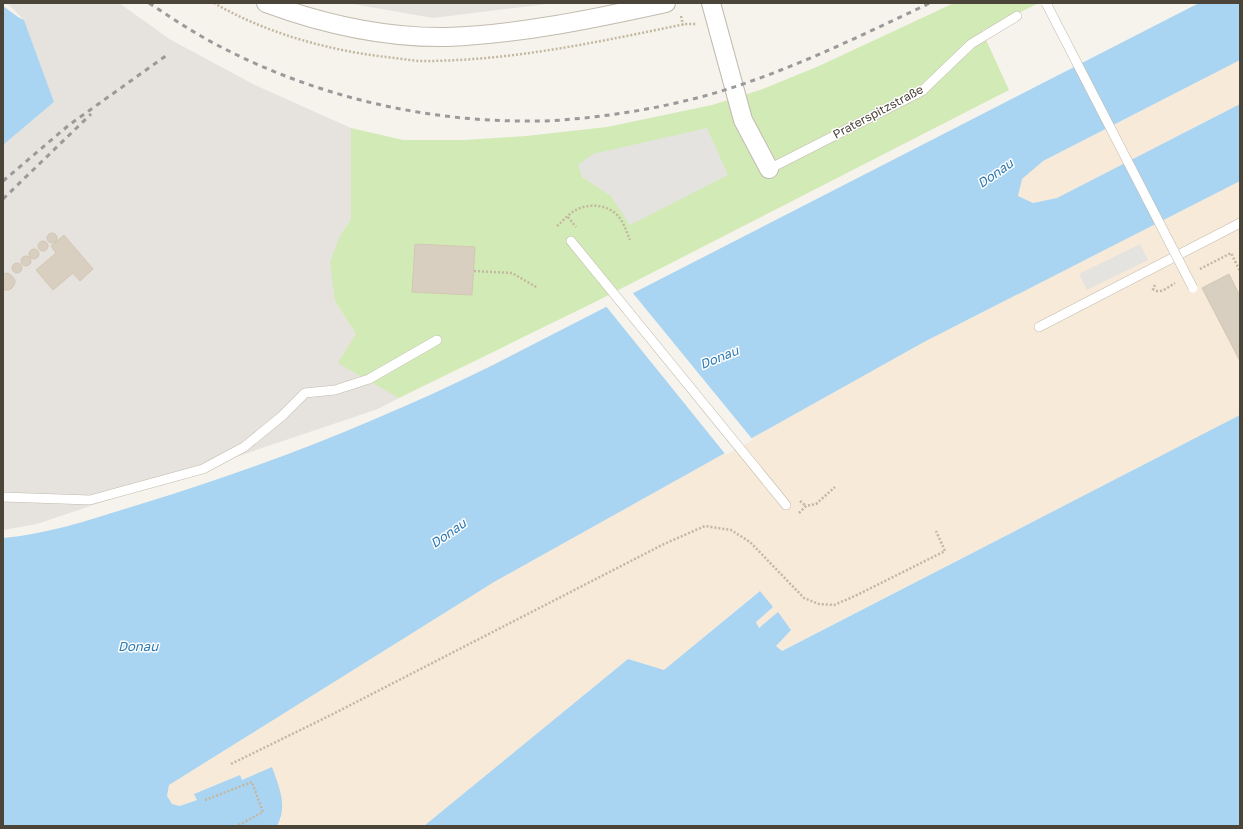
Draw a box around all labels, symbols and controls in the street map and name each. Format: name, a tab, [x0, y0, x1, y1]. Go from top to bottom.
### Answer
street label: Praterspitzstraße	[830, 81, 925, 142]
water label: Donau	[974, 154, 1017, 191]
water label: Donau	[697, 342, 742, 372]
water label: Donau	[427, 514, 470, 551]
water label: Donau	[118, 638, 159, 654]

